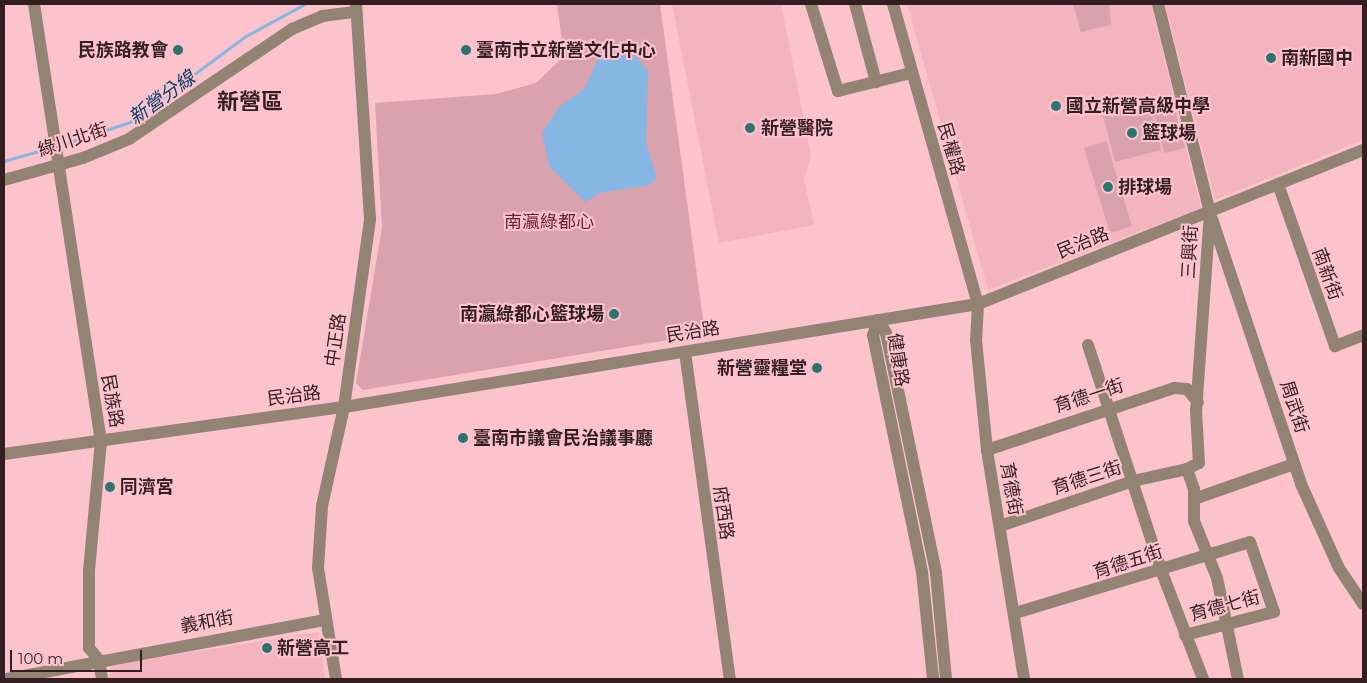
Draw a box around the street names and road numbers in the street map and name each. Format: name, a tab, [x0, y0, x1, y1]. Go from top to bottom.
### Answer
street label: 綠川北街	[35, 119, 111, 161]
street label: 民權路	[933, 120, 969, 178]
street label: 民治路	[1054, 223, 1112, 263]
street label: 三興街	[1178, 224, 1202, 280]
street label: 南新街	[1308, 245, 1346, 303]
street label: 中正路	[322, 312, 350, 368]
street label: 民治路	[665, 317, 721, 347]
street label: 健康路	[883, 332, 913, 388]
street label: 民族路	[97, 373, 127, 429]
street label: 育德一街	[1051, 375, 1127, 417]
street label: 周武街	[1275, 378, 1313, 436]
street label: 民治路	[266, 382, 322, 410]
street label: 育德三街	[1049, 457, 1125, 499]
street label: 育德街	[996, 461, 1026, 517]
street label: 府西路	[709, 485, 737, 541]
street label: 育德五街	[1090, 541, 1166, 583]
street label: 育德七街	[1187, 586, 1263, 626]
street label: 義和街	[179, 607, 235, 637]

